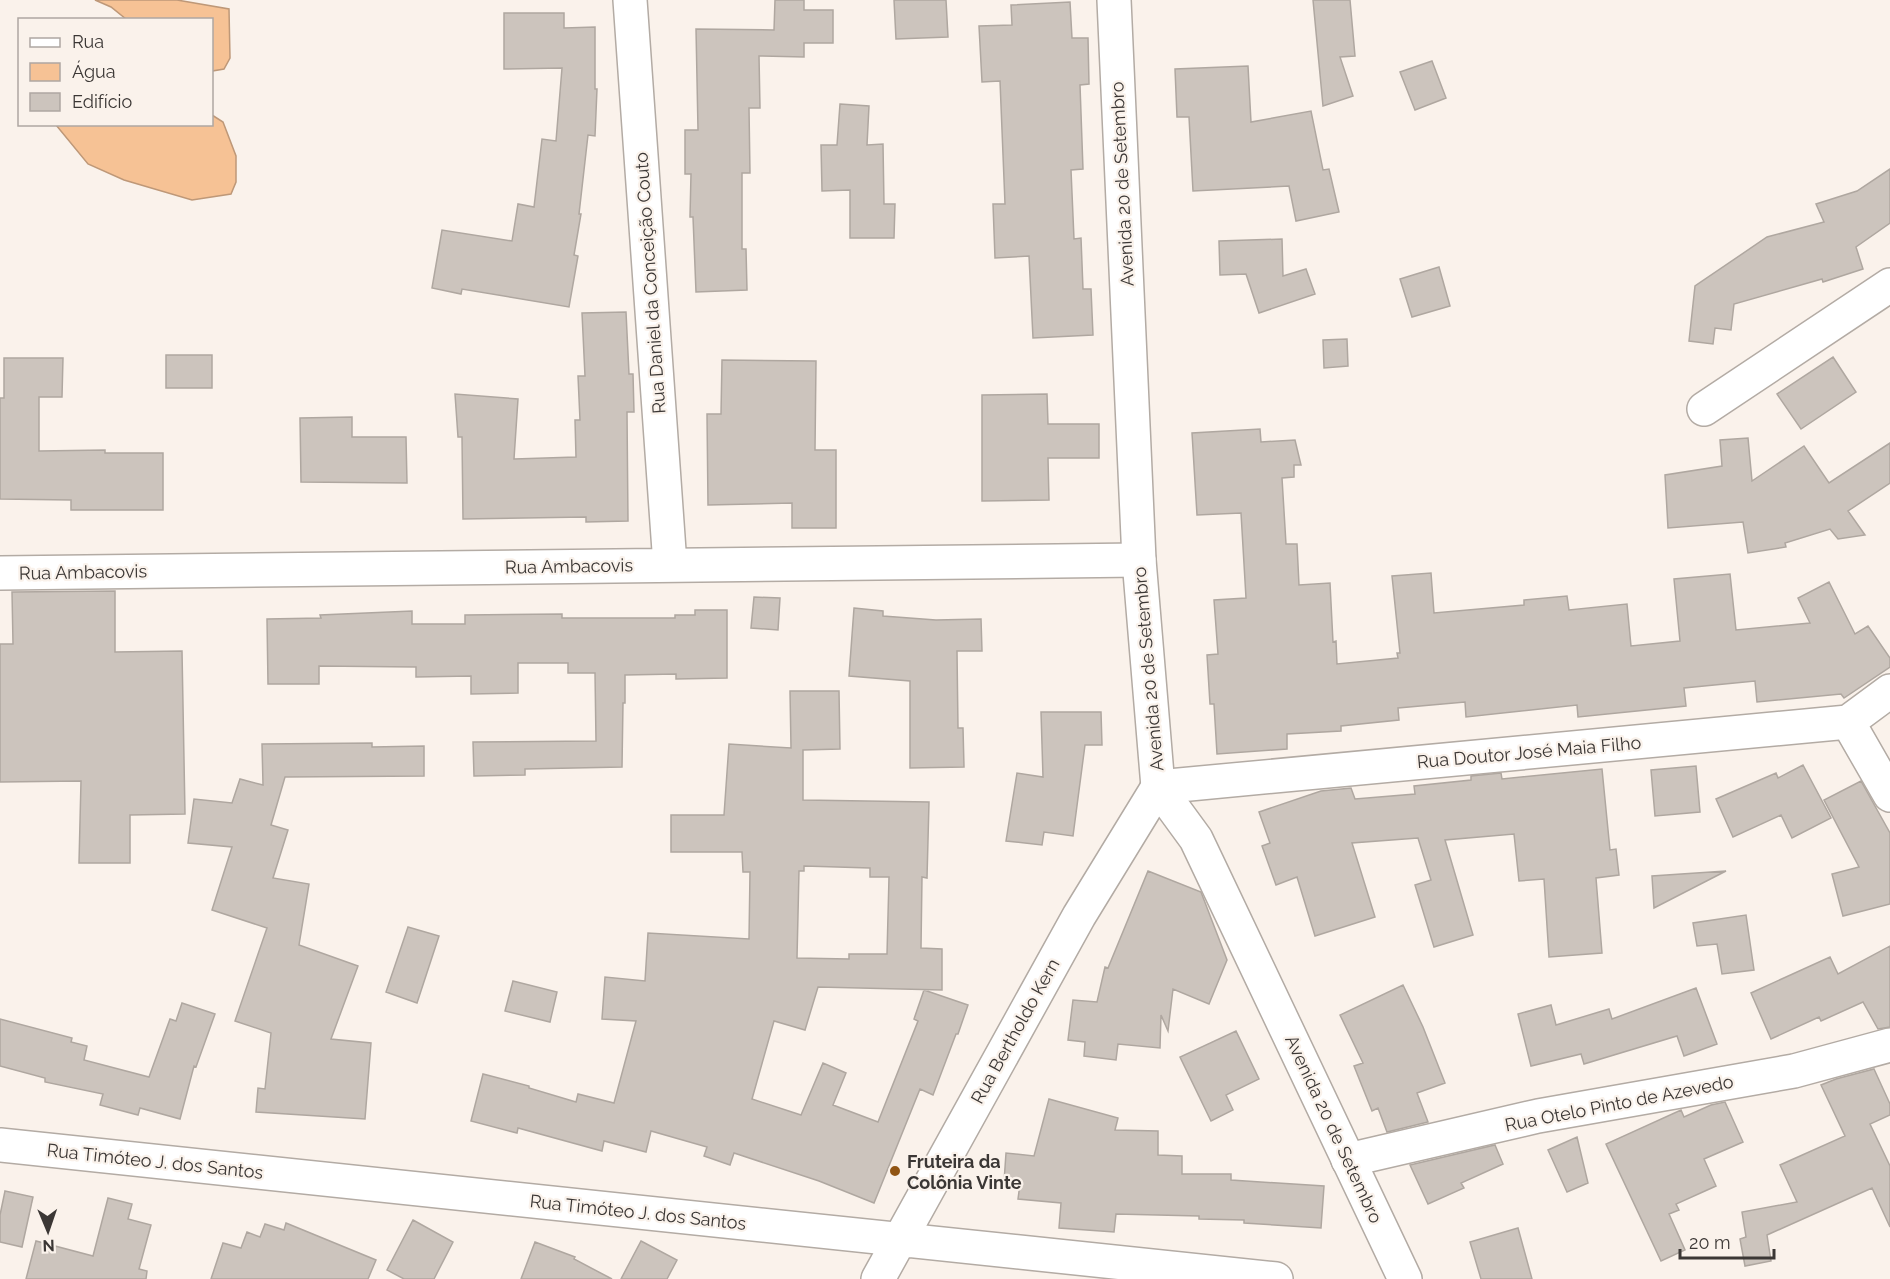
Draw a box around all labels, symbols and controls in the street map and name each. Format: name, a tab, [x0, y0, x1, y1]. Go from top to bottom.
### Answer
legend	[18, 18, 213, 126]
text: Rua	[72, 31, 104, 52]
text: Água	[72, 60, 116, 82]
street label: Avenida 20 de Setembro	[1106, 81, 1138, 287]
text: Edifício	[72, 91, 132, 112]
street label: Rua Daniel da Conceição Couto	[630, 151, 670, 414]
street label: Rua Ambacovis	[505, 554, 634, 578]
street label: Rua Ambacovis	[19, 560, 148, 584]
street label: Avenida 20 de Setembro	[1129, 566, 1167, 772]
street label: Rua Doutor José Maia Filho	[1416, 732, 1642, 772]
street label: Rua Bertholdo Kern	[966, 955, 1064, 1107]
street label: Avenida 20 de Setembro	[1281, 1032, 1387, 1227]
street label: Rua Otelo Pinto de Azevedo	[1503, 1070, 1735, 1135]
street label: Rua Timóteo J. dos Santos	[46, 1139, 265, 1183]
place label: Fruteira da Colônia Vinte	[907, 1151, 1022, 1193]
marker: Fruteira da Colônia Vinte	[888, 1164, 902, 1178]
street label: Rua Timóteo J. dos Santos	[529, 1190, 748, 1234]
north arrow	[18, 1201, 78, 1261]
scale bar	[1680, 1222, 1774, 1260]
text: 20 m	[1689, 1232, 1731, 1253]
text: N	[42, 1236, 55, 1255]

